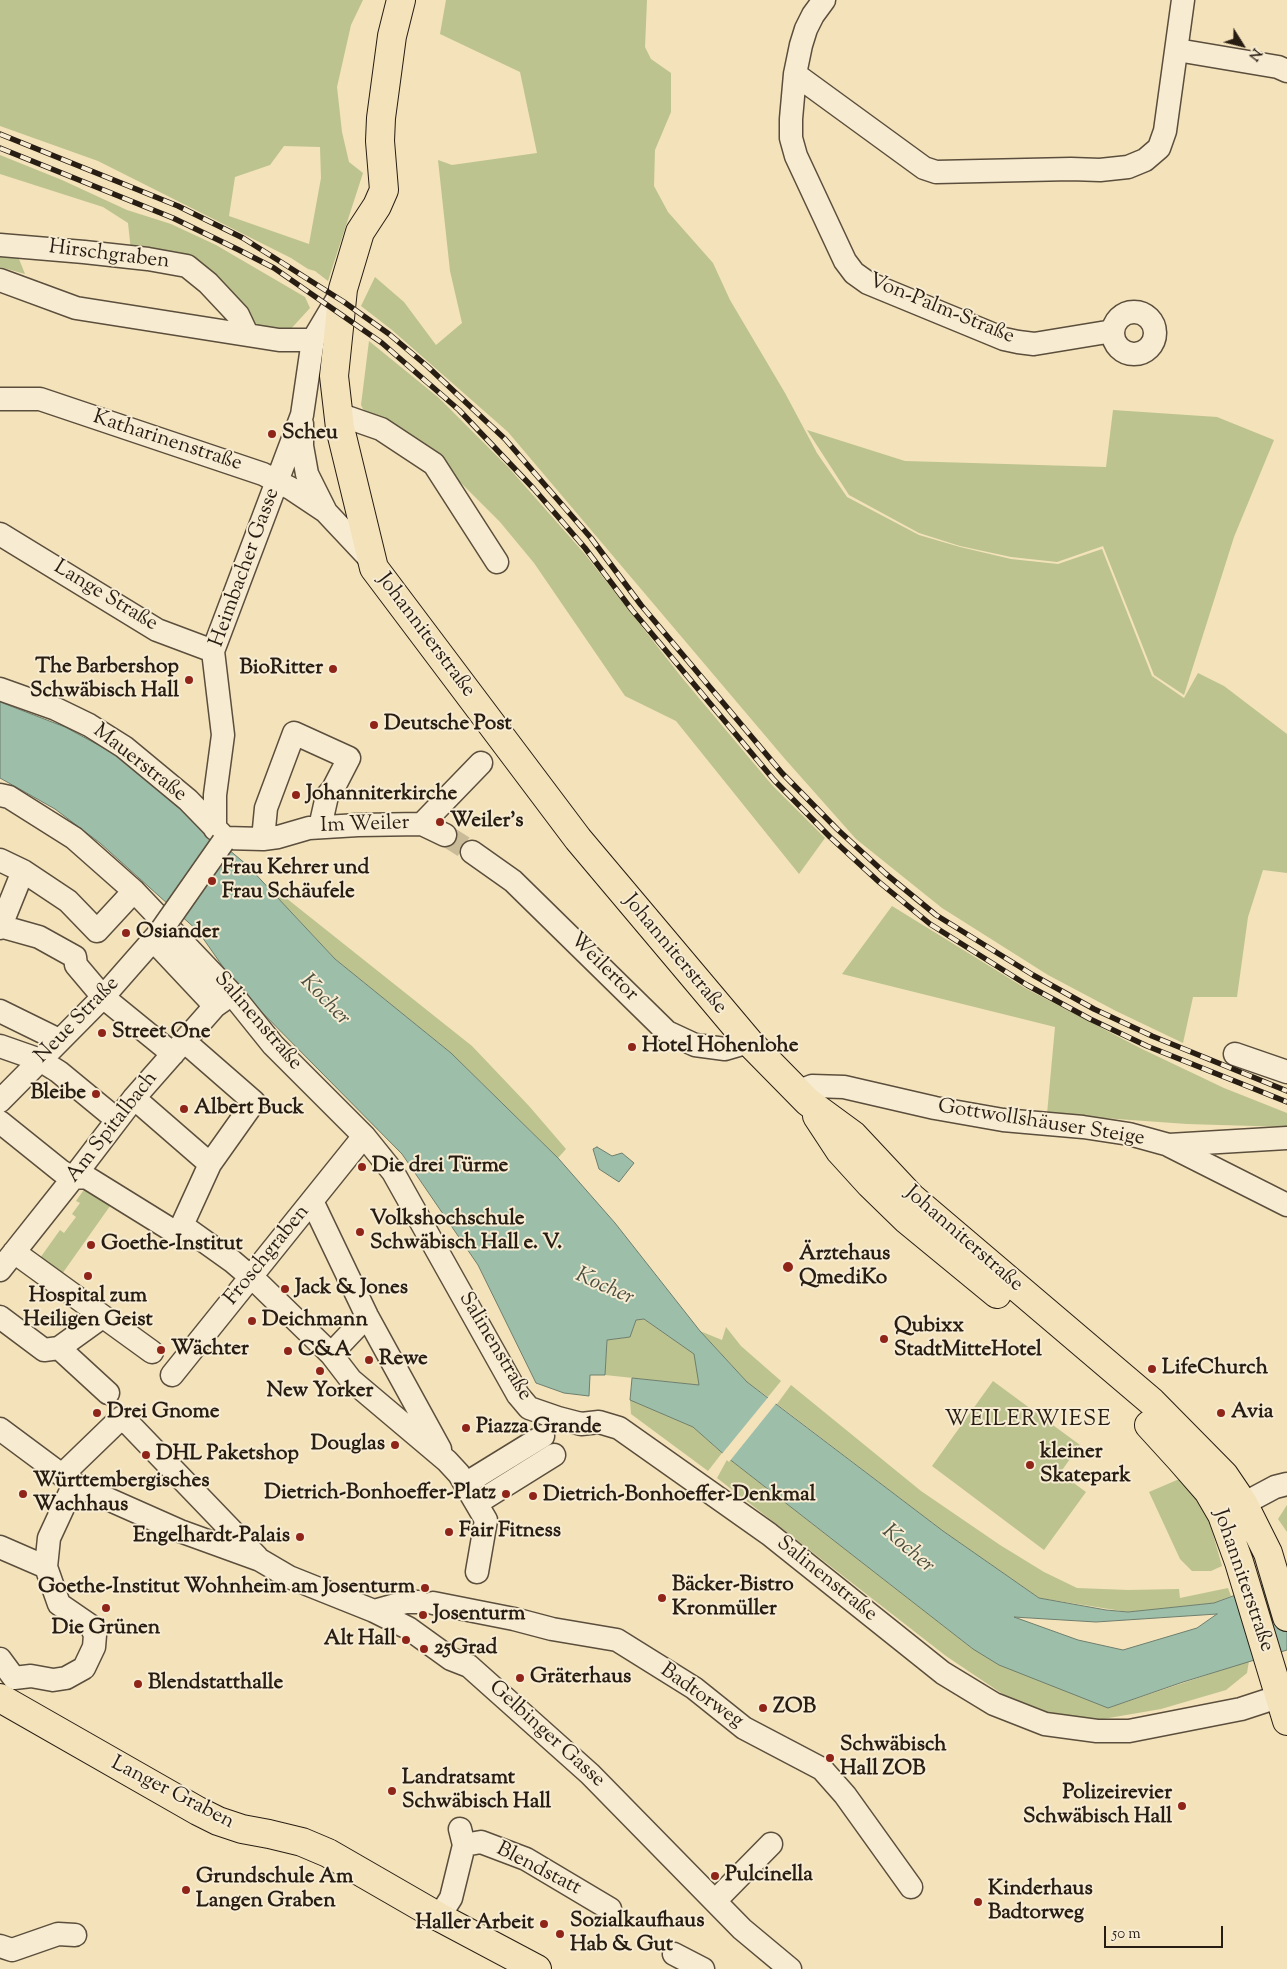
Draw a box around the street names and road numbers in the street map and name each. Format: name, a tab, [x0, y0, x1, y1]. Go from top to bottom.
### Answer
street label: Hirschgraben	[47, 236, 171, 276]
street label: Von-Palm-Straße	[864, 269, 1018, 351]
street label: Katharinenstraße	[89, 406, 245, 478]
street label: Heimbacher Gasse	[206, 485, 286, 651]
street label: Lange Straße	[48, 556, 162, 638]
street label: Johanniterstraße	[370, 569, 480, 703]
street label: Mauerstraße	[87, 720, 191, 808]
street label: Im Weiler	[320, 812, 410, 840]
street label: Johanniterstraße	[617, 890, 731, 1020]
street label: Weilertor	[563, 928, 643, 1008]
street label: Salinenstraße	[207, 968, 307, 1076]
street label: Neue Straße	[30, 972, 126, 1070]
street label: Am Spitalbach	[62, 1067, 164, 1189]
street label: Gottwollshäuser Steige	[936, 1095, 1146, 1153]
street label: Johanniterstraße	[899, 1182, 1027, 1298]
street label: Froschgraben	[220, 1201, 316, 1311]
street label: Salinenstraße	[452, 1288, 536, 1406]
street label: Johanniterstraße	[1206, 1507, 1278, 1655]
street label: Salinenstraße	[771, 1532, 881, 1628]
street label: Badtorweg	[654, 1659, 748, 1735]
street label: Gelbinger Gasse	[483, 1676, 609, 1794]
street label: Langer Graben	[106, 1752, 238, 1836]
street label: Blendstatt	[491, 1838, 585, 1902]

